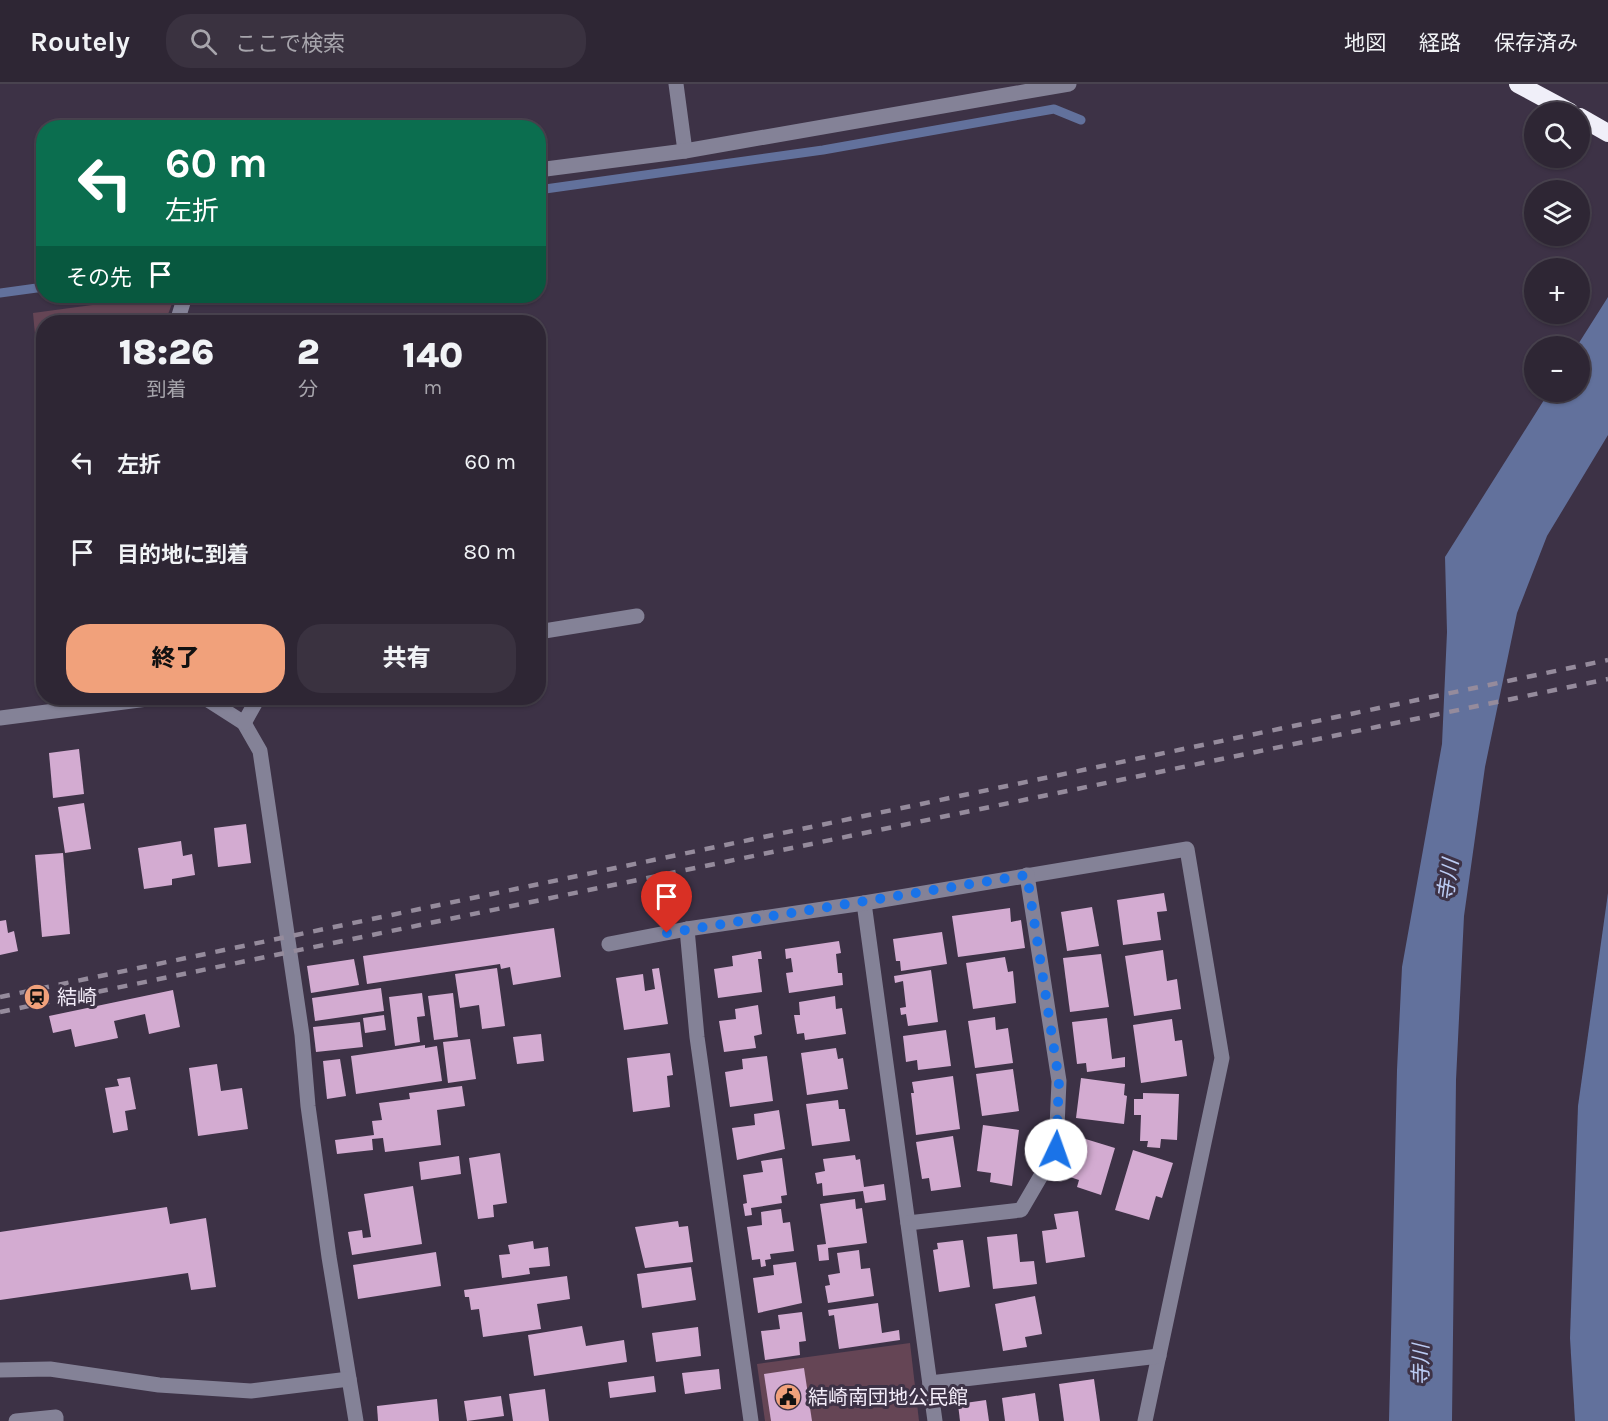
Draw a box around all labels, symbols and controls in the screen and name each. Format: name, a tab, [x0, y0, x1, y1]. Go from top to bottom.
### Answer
search box	[166, 14, 586, 68]
text: Routely	[30, 25, 130, 58]
icon: search	[187, 25, 220, 58]
text: ここで検索	[235, 31, 345, 57]
text: 地図	[1344, 31, 1386, 55]
text: 経路	[1419, 31, 1461, 55]
text: 保存済み	[1494, 31, 1578, 55]
map controls	[1524, 102, 1590, 402]
button: search	[1524, 102, 1590, 168]
text: 60 m	[165, 138, 268, 188]
icon: left	[66, 144, 144, 222]
button: layers	[1524, 180, 1590, 246]
text: 左折	[165, 195, 219, 227]
icon: arrive	[144, 258, 177, 291]
button: +	[1524, 258, 1590, 324]
text: その先	[66, 265, 132, 291]
text: 18:26	[119, 331, 214, 373]
text: 2	[297, 331, 320, 373]
text: 140	[402, 334, 463, 376]
button: −	[1524, 336, 1590, 402]
text: m	[423, 376, 442, 399]
text: 到着	[146, 378, 186, 401]
text: 分	[298, 378, 318, 401]
icon: left	[66, 446, 99, 479]
text: 60 m	[465, 449, 516, 475]
text: 左折	[117, 452, 161, 478]
icon: arrive	[66, 536, 99, 569]
text: 80 m	[464, 539, 516, 565]
text: 目的地に到着	[117, 542, 249, 568]
button: 終了	[66, 624, 285, 693]
button: 共有	[297, 624, 516, 693]
water label: 寺川	[1433, 856, 1463, 902]
pin	[641, 871, 692, 933]
icon: arrive	[650, 880, 683, 913]
station icon: 結崎	[22, 982, 52, 1012]
place label: 結崎	[57, 986, 97, 1009]
position arrow	[1024, 1118, 1088, 1182]
water label: 寺川	[1409, 1342, 1433, 1386]
public building icon: 結崎南団地公民館	[773, 1382, 803, 1412]
place label: 結崎南団地公民館	[808, 1386, 968, 1409]

